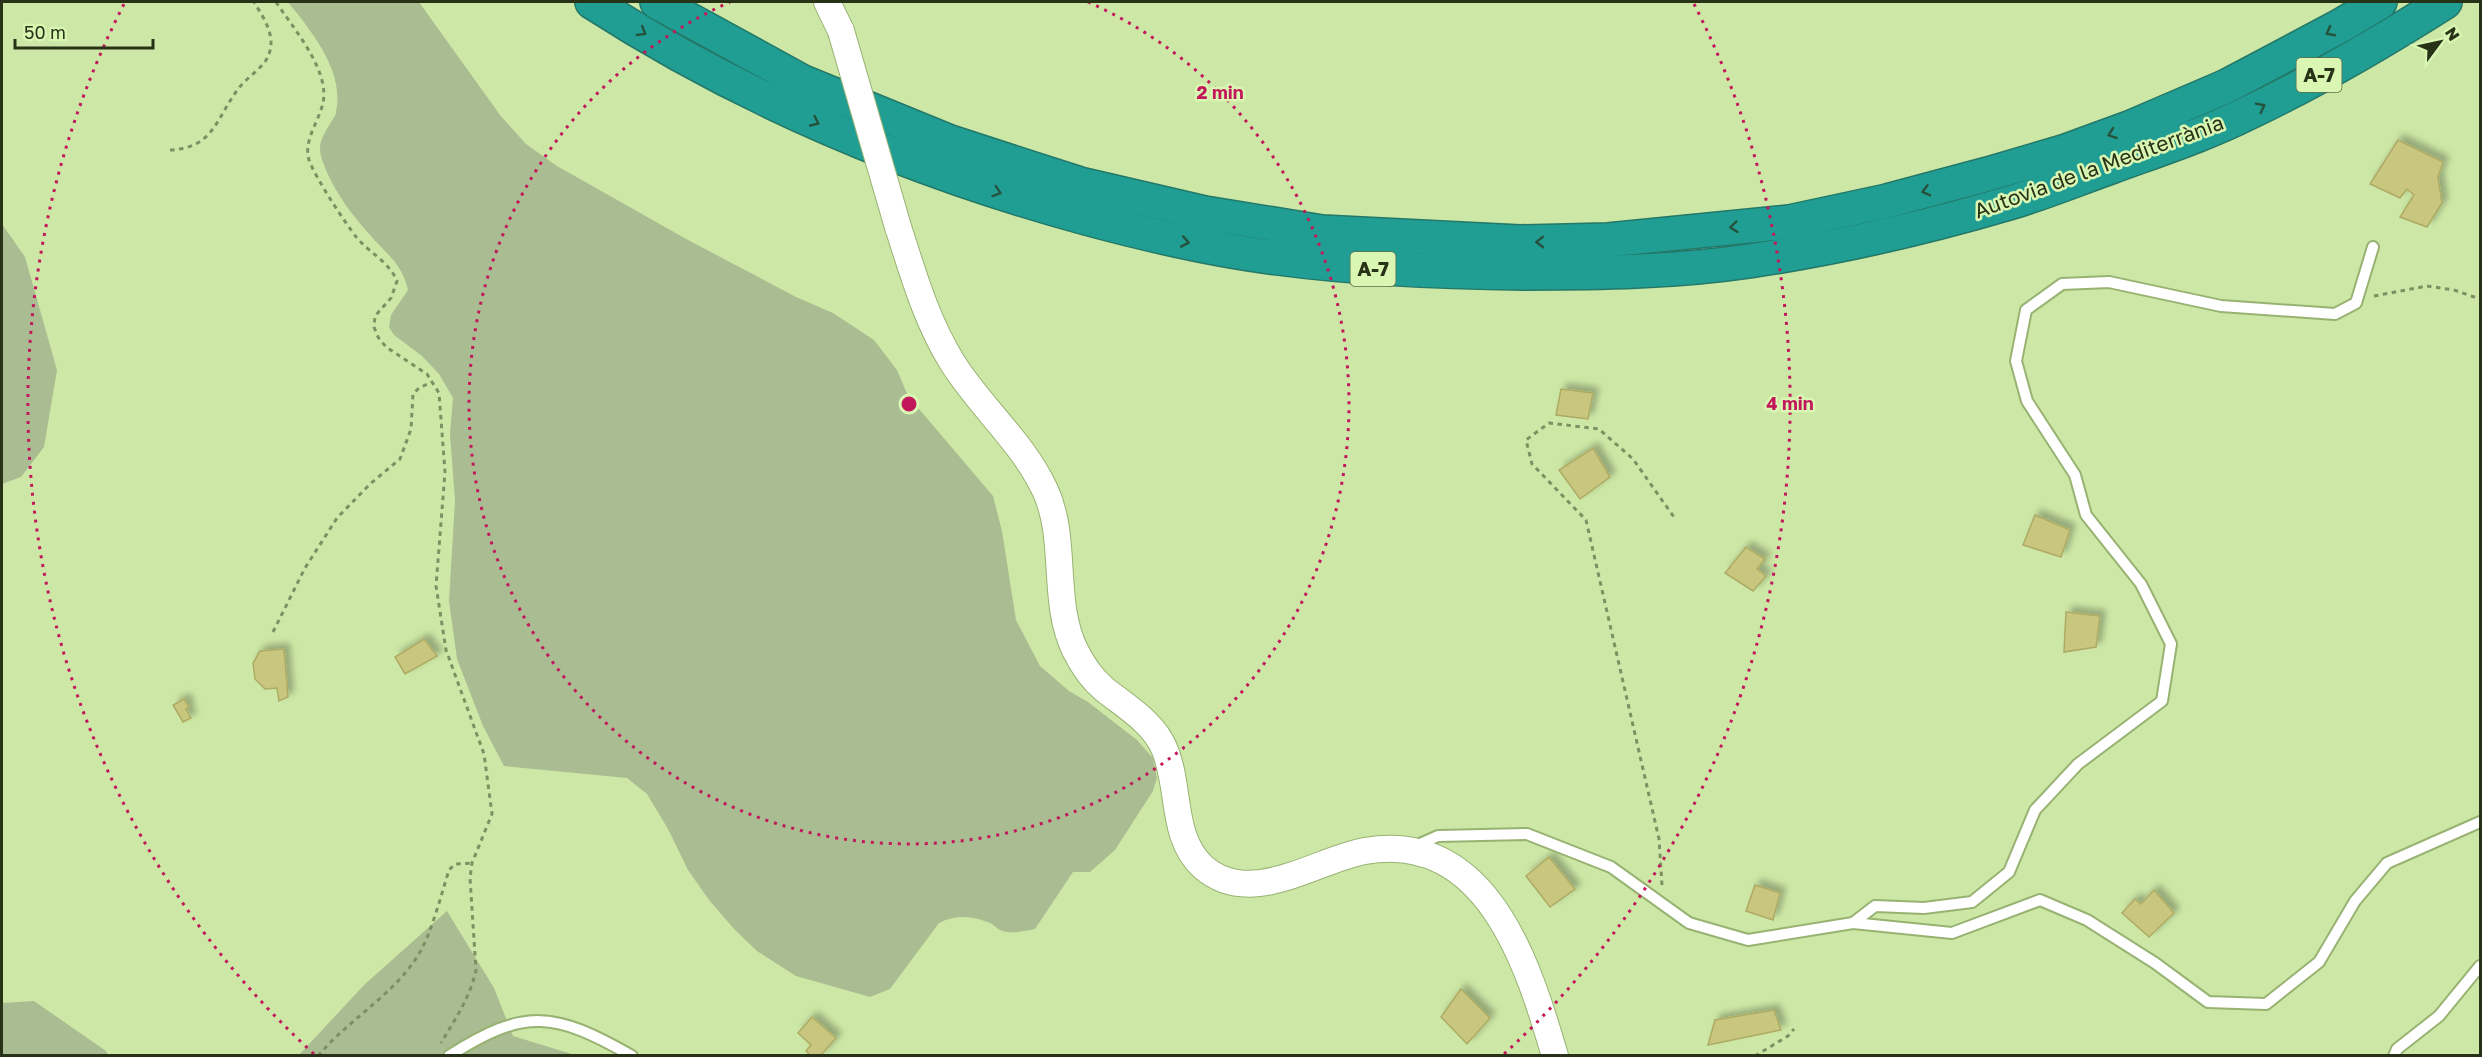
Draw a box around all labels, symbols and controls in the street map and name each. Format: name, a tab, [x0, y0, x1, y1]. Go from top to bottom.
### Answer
scale bar	[15, 12, 153, 50]
north arrow	[2410, 12, 2470, 72]
text: 50 m	[24, 21, 66, 43]
text: N	[2441, 23, 2464, 44]
one-way arrow	[636, 24, 646, 36]
one-way arrow	[2325, 24, 2336, 36]
road number: A-7	[2296, 58, 2342, 92]
text: 2 min	[1196, 81, 1244, 103]
one-way arrow	[2255, 102, 2266, 114]
street label: Autovia de la Mediterrània	[1970, 109, 2227, 223]
one-way arrow	[808, 114, 819, 126]
one-way arrow	[2107, 126, 2118, 139]
one-way arrow	[1921, 184, 1932, 196]
one-way arrow	[991, 185, 1002, 197]
one-way arrow	[1730, 221, 1739, 233]
one-way arrow	[1180, 235, 1190, 248]
one-way arrow	[1536, 236, 1545, 248]
road number: A-7	[1350, 252, 1396, 286]
text: 4 min	[1766, 392, 1814, 414]
centre of rings	[899, 394, 919, 414]

